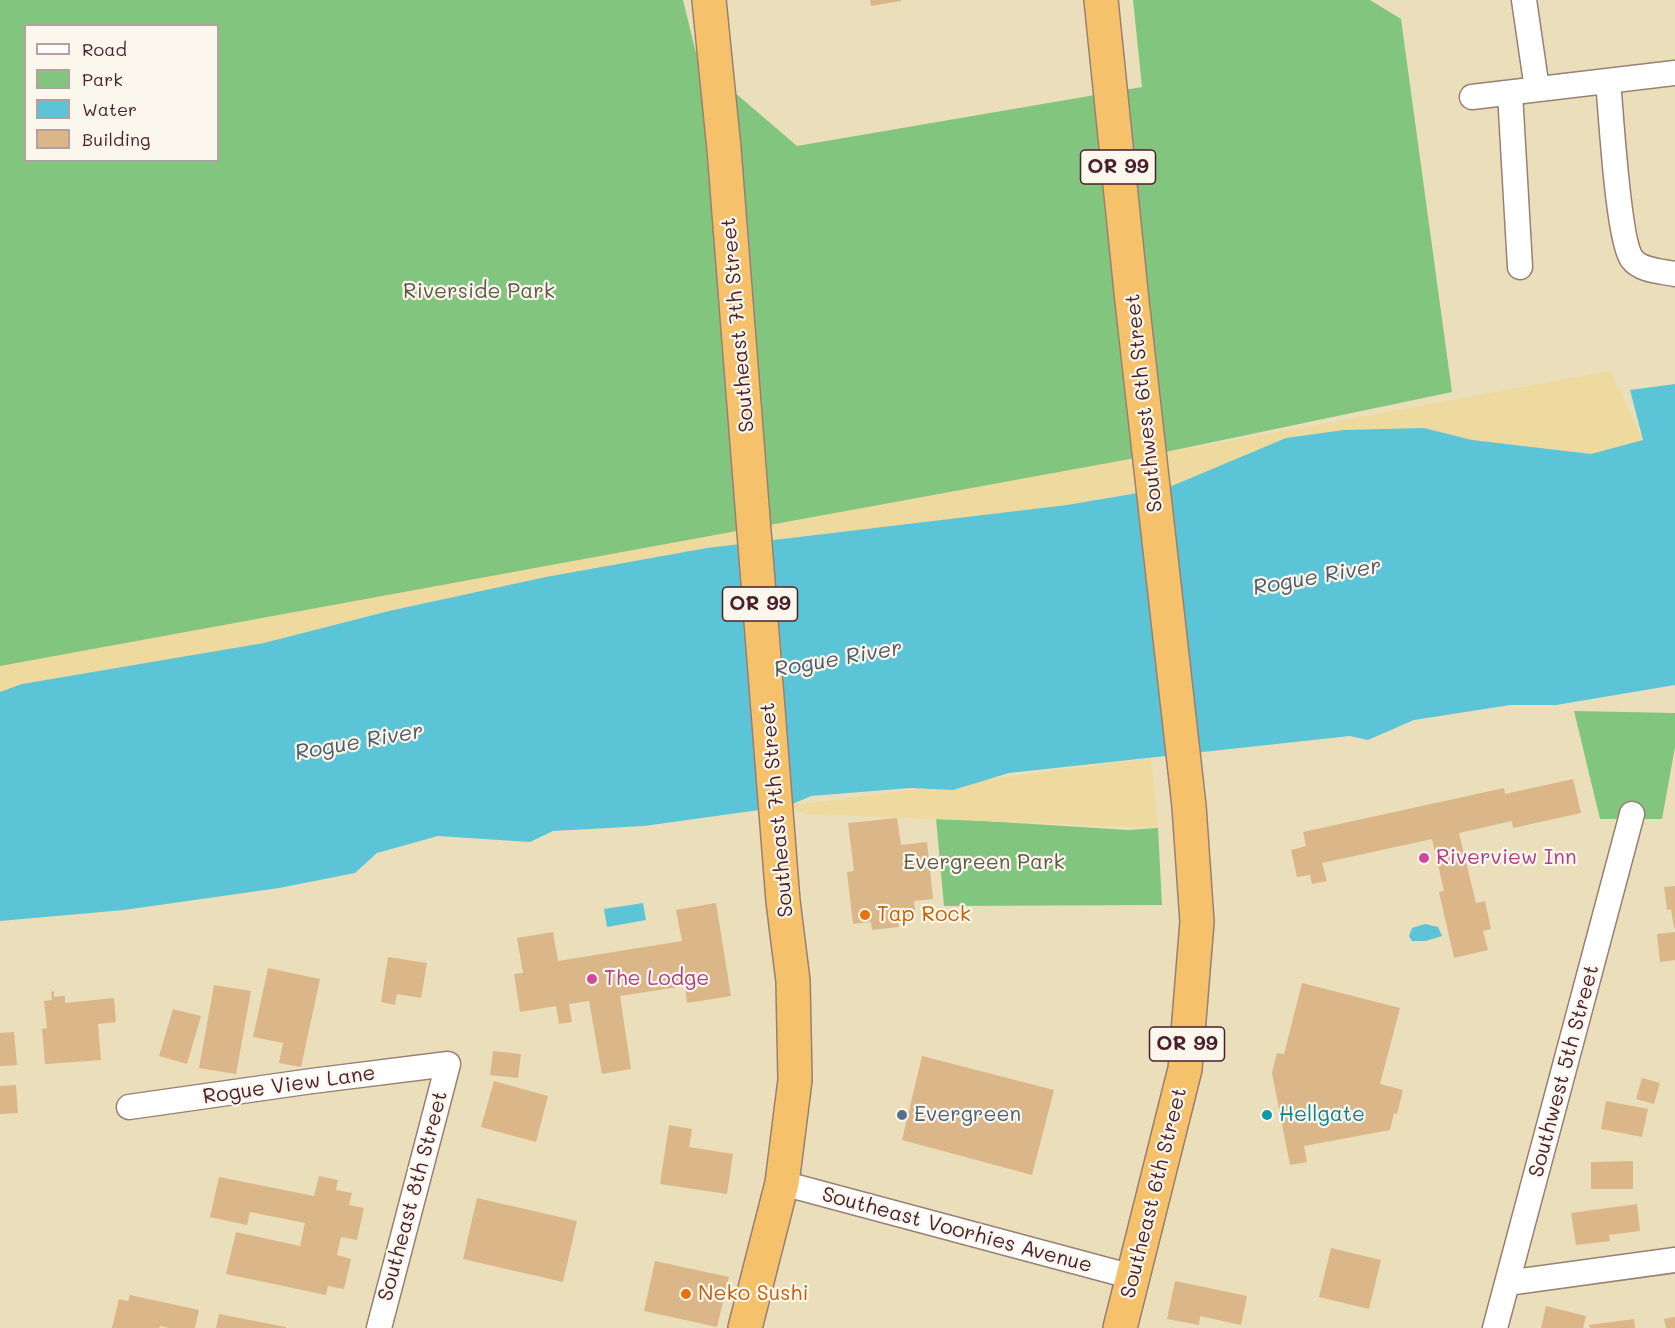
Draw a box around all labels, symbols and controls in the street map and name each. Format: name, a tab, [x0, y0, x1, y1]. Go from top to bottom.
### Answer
legend	[24, 24, 219, 162]
text: Road	[82, 37, 127, 61]
text: Park	[82, 67, 123, 91]
text: Water	[82, 97, 137, 121]
text: Building	[82, 127, 150, 151]
road number: OR 99	[1080, 150, 1156, 184]
street label: Southeast 7th Street	[716, 217, 760, 433]
park label: Riverside Park	[403, 279, 555, 305]
street label: Southwest 6th Street	[1120, 292, 1168, 514]
water label: Rogue River	[1251, 553, 1383, 601]
road number: OR 99	[722, 587, 798, 621]
water label: Rogue River	[772, 635, 904, 683]
street label: Southeast 7th Street	[755, 702, 799, 918]
water label: Rogue River	[293, 718, 425, 766]
place label: Riverview Inn	[1436, 845, 1577, 871]
park label: Evergreen Park	[903, 850, 1065, 876]
marker: Riverview Inn	[1417, 851, 1431, 865]
place label: Tap Rock	[877, 902, 971, 928]
marker: Tap Rock	[858, 908, 872, 922]
street label: Southwest 5th Street	[1523, 962, 1605, 1180]
place label: The Lodge	[604, 966, 709, 992]
marker: The Lodge	[585, 972, 599, 986]
road number: OR 99	[1150, 1027, 1224, 1061]
street label: Rogue View Lane	[201, 1060, 377, 1110]
street label: Southeast 6th Street	[1116, 1085, 1192, 1301]
street label: Southeast 8th Street	[373, 1088, 453, 1304]
place label: Evergreen	[914, 1102, 1021, 1128]
place label: Hellgate	[1279, 1102, 1365, 1128]
marker: Evergreen	[895, 1108, 909, 1122]
marker: Hellgate	[1260, 1108, 1274, 1122]
street label: Southeast Voorhies Avenue	[819, 1182, 1095, 1278]
place label: Neko Sushi	[698, 1281, 809, 1307]
marker: Neko Sushi	[679, 1287, 693, 1301]

